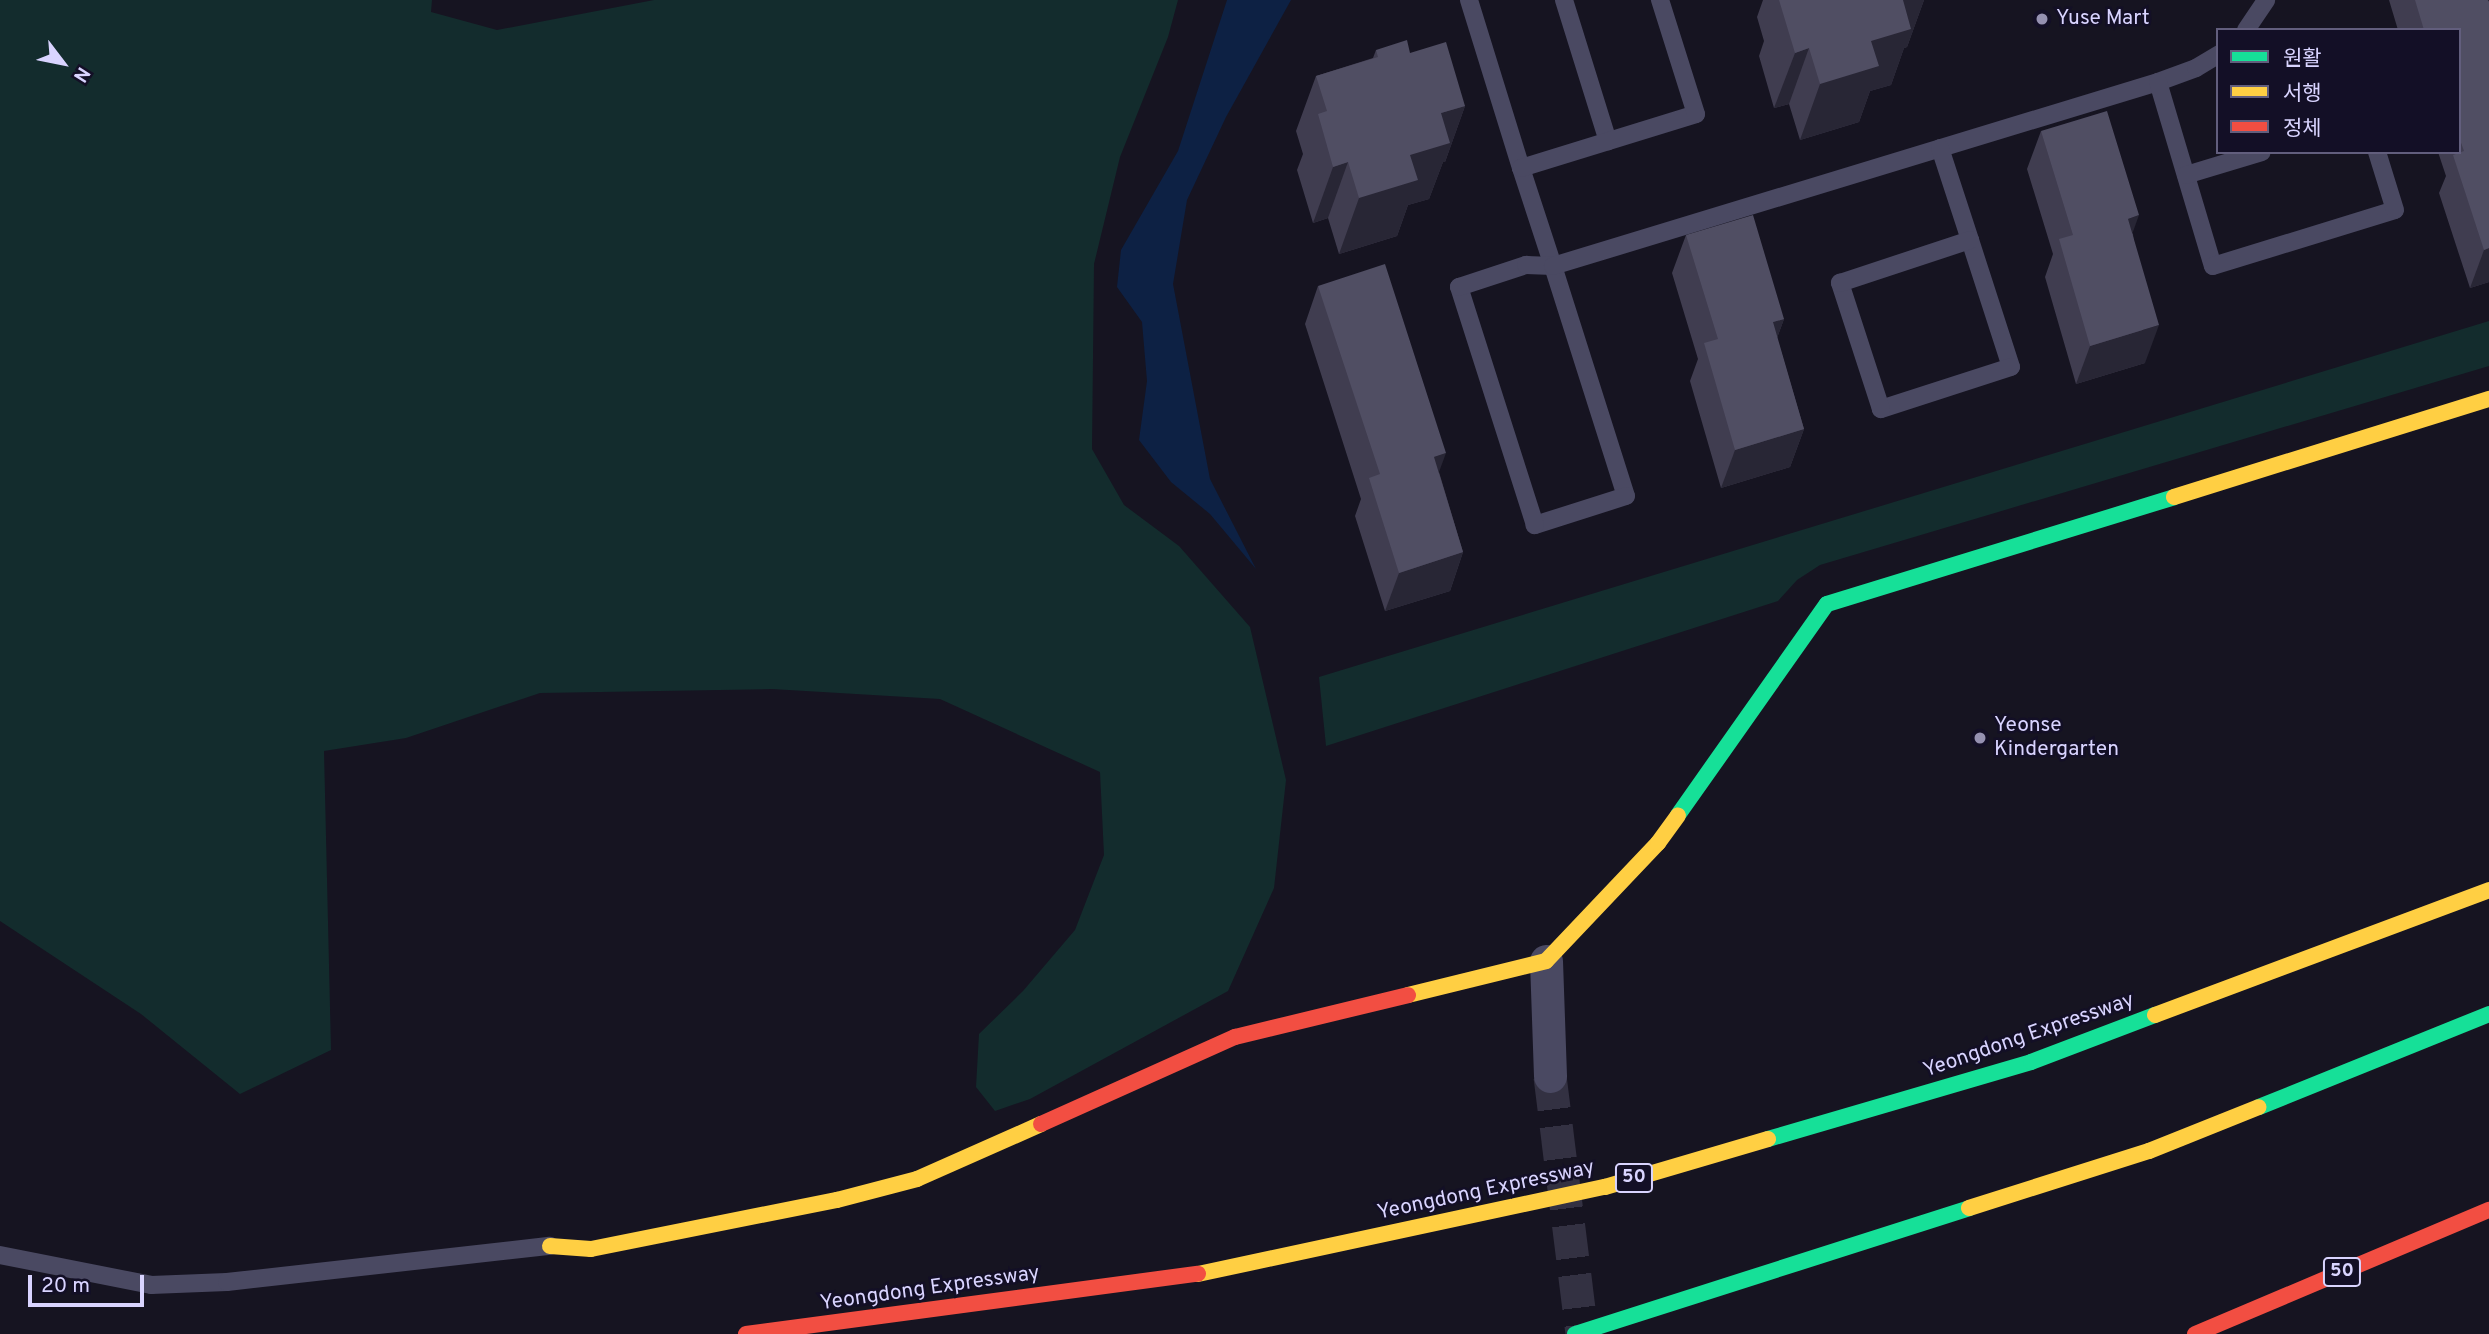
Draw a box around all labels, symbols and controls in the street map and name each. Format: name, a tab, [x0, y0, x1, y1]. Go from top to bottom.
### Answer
place label: Yuse Mart	[2056, 6, 2150, 32]
marker: Yuse Mart	[2034, 11, 2050, 27]
north arrow	[28, 28, 98, 98]
legend	[2216, 28, 2461, 154]
text: 원활	[2283, 46, 2322, 73]
text: N	[67, 62, 95, 86]
text: 서행	[2283, 81, 2322, 108]
text: 정체	[2283, 116, 2322, 143]
place label: Yeonse Kindergarten	[1994, 713, 2119, 763]
marker: Yeonse Kindergarten	[1972, 730, 1988, 746]
street label: Yeongdong Expressway	[1920, 988, 2138, 1084]
street label: Yeongdong Expressway	[1375, 1156, 1597, 1226]
road number: 50	[1615, 1162, 1653, 1194]
road number: 50	[2323, 1256, 2361, 1288]
scale bar	[32, 1260, 147, 1304]
street label: Yeongdong Expressway	[819, 1261, 1041, 1317]
text: 20 m	[41, 1273, 90, 1300]

